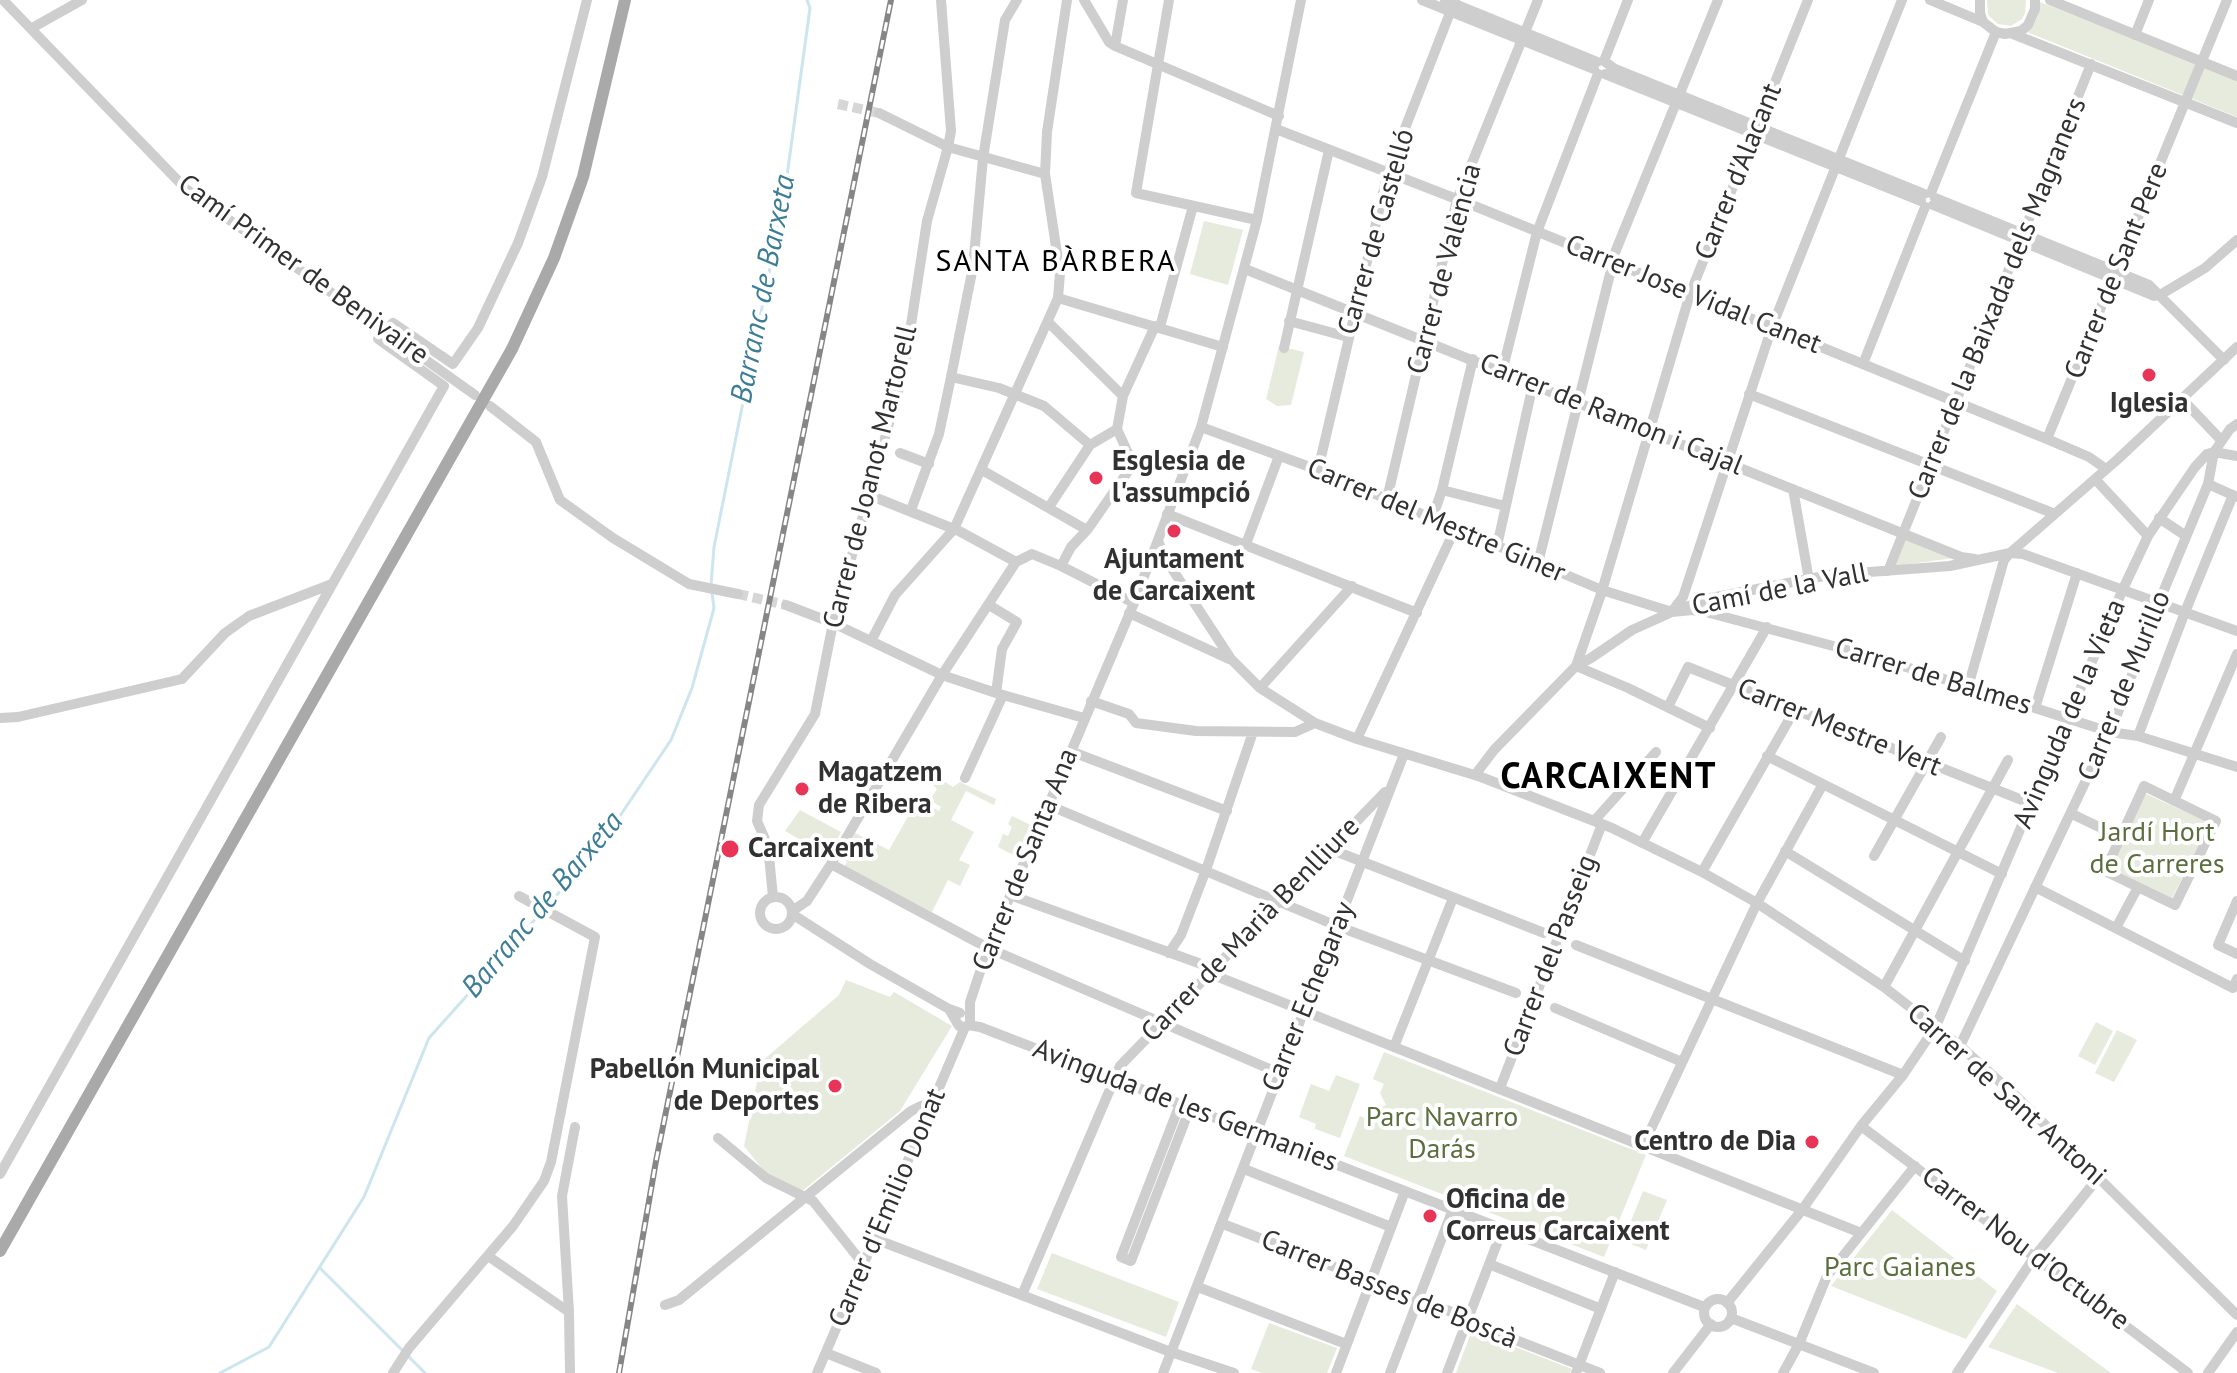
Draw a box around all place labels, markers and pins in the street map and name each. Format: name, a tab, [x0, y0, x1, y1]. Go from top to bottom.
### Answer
marker: Iglesia	[2140, 366, 2158, 384]
place label: Iglesia	[2110, 387, 2188, 421]
place label: Esglesia de l'assumpció	[1112, 445, 1250, 511]
marker: Esglesia de l'assumpció	[1087, 469, 1105, 487]
marker: Ajuntament de Carcaixent	[1165, 522, 1183, 540]
place label: Ajuntament de Carcaixent	[1093, 543, 1255, 609]
place label: Magatzem de Ribera	[818, 756, 942, 822]
marker: Magatzem de Ribera	[793, 780, 811, 798]
place label: Carcaixent	[748, 832, 874, 866]
marker: Carcaixent	[719, 838, 741, 860]
place label: Pabellón Municipal de Deportes	[590, 1053, 819, 1119]
marker: Pabellón Municipal de Deportes	[826, 1077, 844, 1095]
place label: Centro de Dia	[1634, 1125, 1796, 1159]
marker: Centro de Dia	[1803, 1133, 1821, 1151]
place label: Oficina de Correus Carcaixent	[1446, 1183, 1669, 1249]
marker: Oficina de Correus Carcaixent	[1421, 1207, 1439, 1225]

